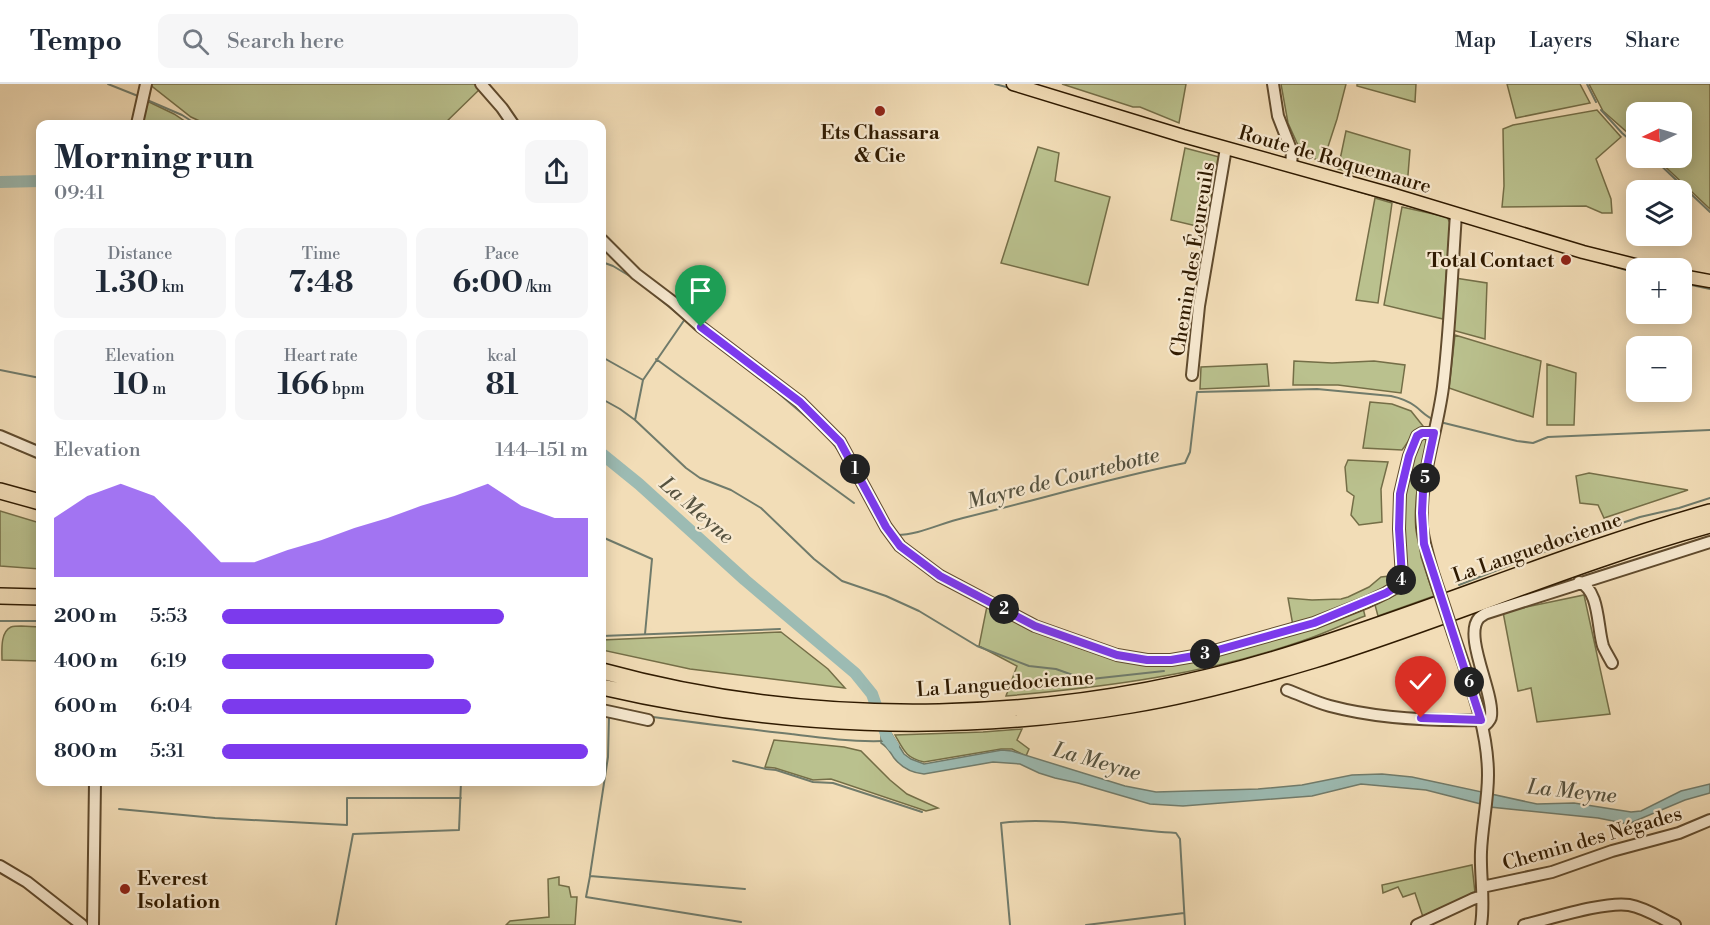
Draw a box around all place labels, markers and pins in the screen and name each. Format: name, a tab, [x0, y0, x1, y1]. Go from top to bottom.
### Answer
marker: Ets Chassara & Cie	[873, 104, 887, 118]
place label: Ets Chassara & Cie	[821, 121, 940, 169]
place label: Total Contact	[1427, 249, 1555, 274]
marker: Total Contact	[1559, 253, 1573, 267]
pin	[675, 265, 726, 327]
pin: 1	[840, 454, 870, 484]
pin: 5	[1410, 463, 1440, 493]
pin: 4	[1386, 565, 1416, 595]
pin: 2	[989, 594, 1019, 624]
pin: 3	[1190, 639, 1220, 669]
pin	[1395, 656, 1446, 718]
pin: 6	[1454, 667, 1484, 697]
place label: Everest Isolation	[137, 867, 221, 915]
marker: Everest Isolation	[118, 882, 132, 896]

